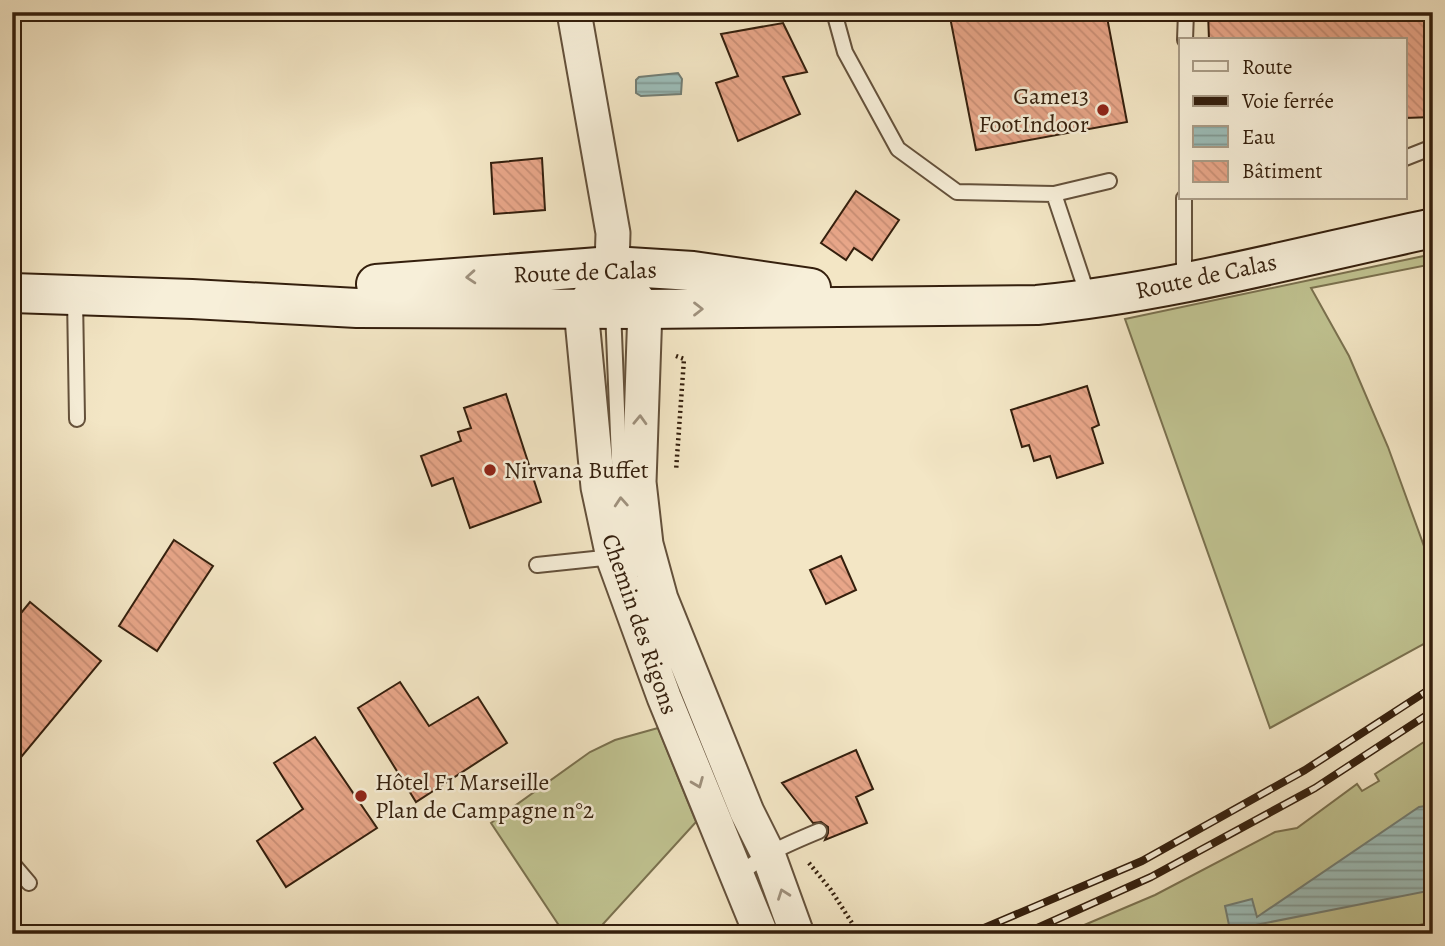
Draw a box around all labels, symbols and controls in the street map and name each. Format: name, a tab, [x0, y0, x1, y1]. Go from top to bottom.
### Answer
legend	[1179, 38, 1406, 200]
text: Route	[1242, 53, 1292, 81]
place label: Game13 FootIndoor	[978, 80, 1089, 140]
text: Voie ferrée	[1241, 87, 1334, 115]
marker: Game13 FootIndoor	[1095, 102, 1111, 118]
text: Eau	[1242, 123, 1276, 151]
text: Bâtiment	[1242, 157, 1323, 185]
street label: Route de Calas	[1132, 245, 1280, 307]
street label: Route de Calas	[513, 254, 657, 290]
one-way arrow	[465, 269, 476, 284]
one-way arrow	[693, 301, 704, 317]
one-way arrow	[632, 414, 647, 425]
place label: Nirvana Buffet	[504, 454, 649, 486]
marker: Nirvana Buffet	[482, 462, 498, 478]
one-way arrow	[613, 496, 628, 507]
street label: Chemin des Rigons	[594, 529, 686, 719]
place label: Hôtel F1 Marseille Plan de Campagne n°2	[375, 766, 594, 826]
one-way arrow	[690, 777, 704, 789]
marker: Hôtel F1 Marseille Plan de Campagne n°2	[353, 788, 369, 804]
one-way arrow	[777, 888, 791, 900]

